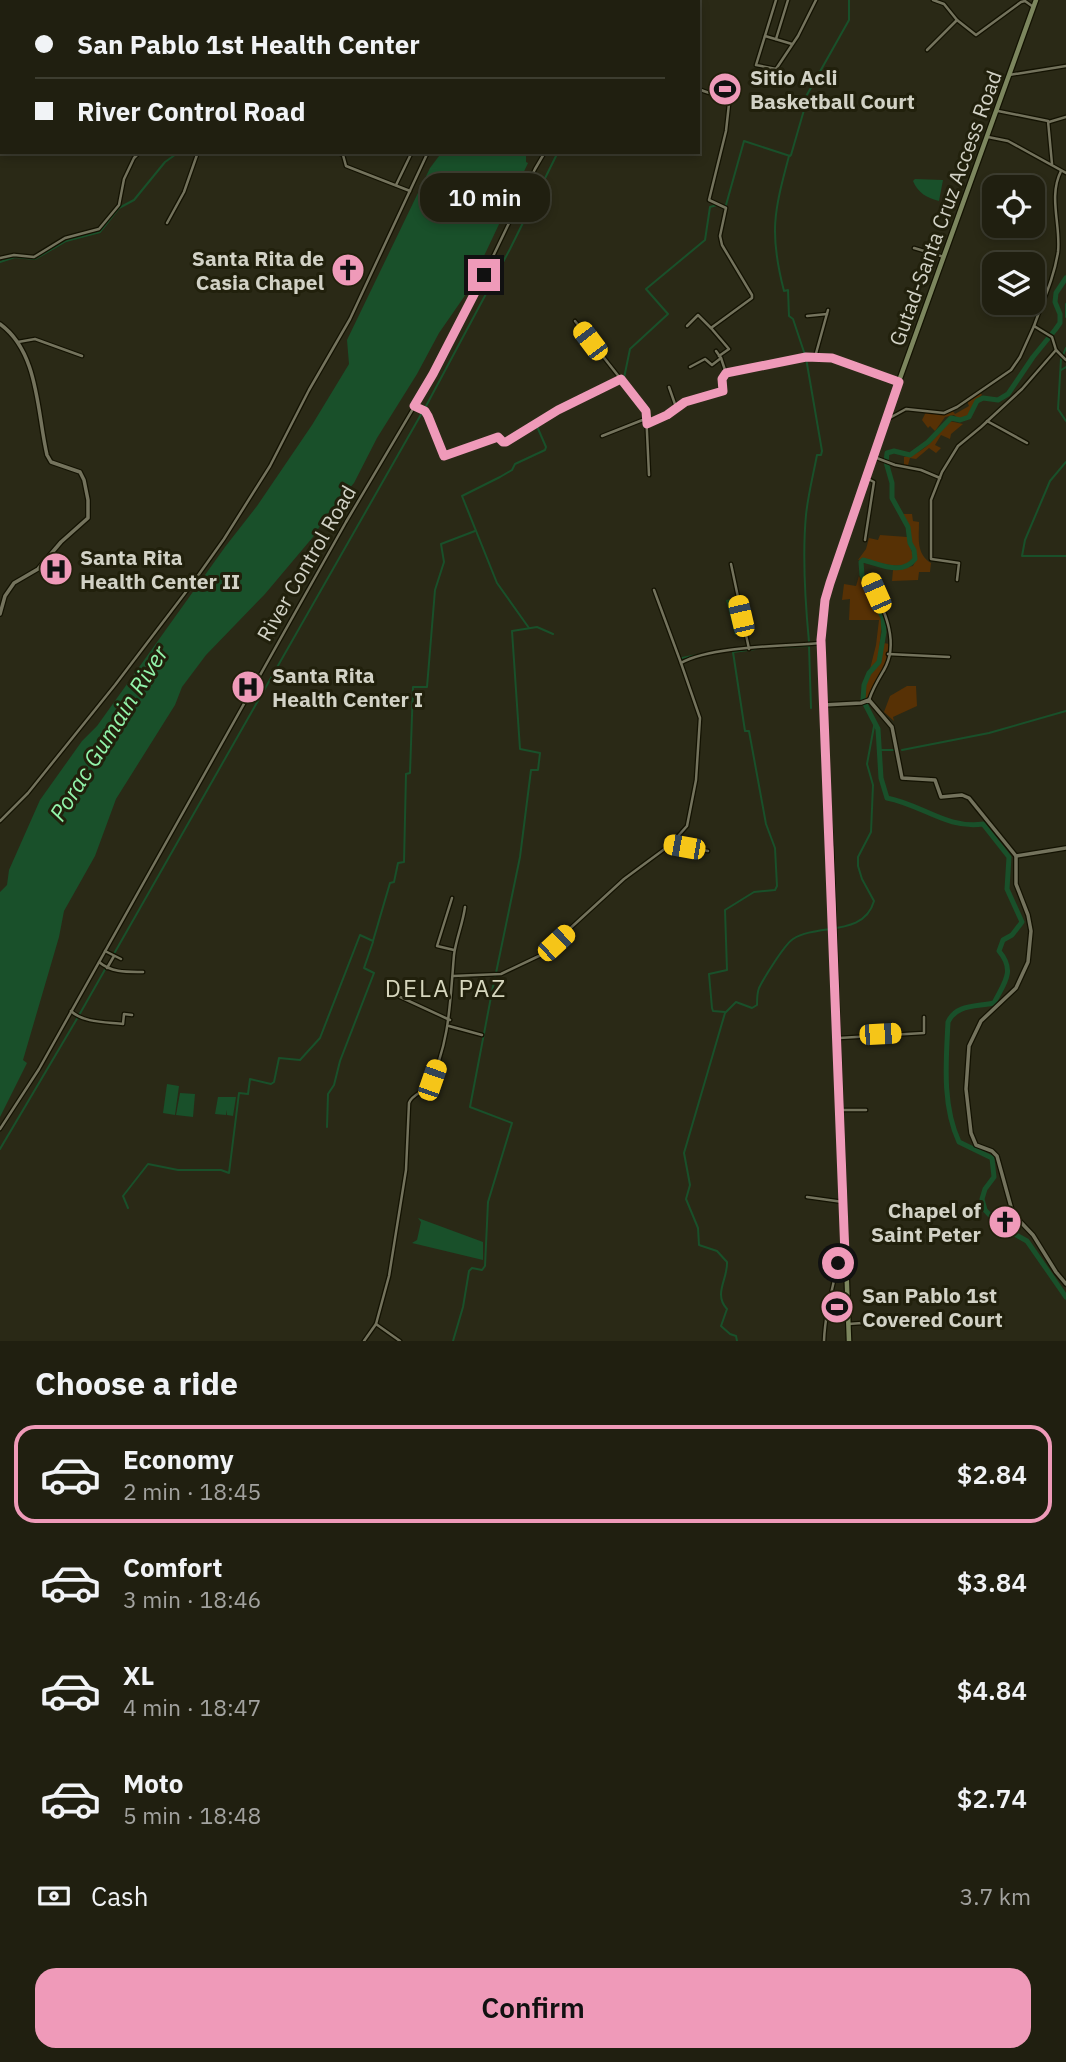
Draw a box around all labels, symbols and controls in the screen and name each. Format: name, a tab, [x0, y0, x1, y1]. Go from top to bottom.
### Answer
text: San Pablo 1st Health Center	[77, 27, 420, 61]
place label: Sitio Acli Basketball Court	[750, 63, 915, 115]
street label: Gutad-Santa Cruz Access Road	[882, 67, 1008, 349]
sports icon: Sitio Acli Basketball Court	[706, 70, 744, 108]
text: River Control Road	[77, 94, 306, 128]
callout: 10 min	[419, 174, 549, 222]
map controls	[982, 175, 1045, 315]
button: locate	[982, 175, 1045, 238]
text: 10 min	[448, 182, 522, 212]
place label: Santa Rita de Casia Chapel	[192, 244, 324, 296]
church icon: Santa Rita de Casia Chapel	[329, 251, 367, 289]
button: layers	[982, 252, 1045, 315]
route end	[468, 259, 500, 291]
car	[569, 318, 612, 364]
street label: River Control Road	[250, 480, 362, 646]
place label: Santa Rita Health Center II	[80, 543, 240, 595]
hospital icon: Santa Rita Health Center II	[37, 550, 75, 588]
car	[858, 570, 895, 616]
car	[727, 593, 756, 639]
water label: Porac Gumain River	[42, 639, 174, 826]
place label: Santa Rita Health Center I	[272, 661, 423, 713]
hospital icon: Santa Rita Health Center I	[229, 668, 267, 706]
car	[662, 833, 707, 861]
car	[534, 921, 579, 965]
district label: DELA PAZ	[385, 972, 507, 1004]
car	[859, 1022, 902, 1046]
car	[416, 1057, 449, 1103]
place label: Chapel of Saint Peter	[871, 1196, 982, 1248]
church icon: Chapel of Saint Peter	[986, 1203, 1024, 1241]
route start	[822, 1247, 854, 1279]
place label: San Pablo 1st Covered Court	[862, 1281, 1003, 1333]
sports icon: San Pablo 1st Covered Court	[818, 1288, 856, 1326]
text: Choose a ride	[35, 1362, 238, 1404]
text: Economy	[123, 1442, 234, 1476]
icon: car	[39, 1443, 102, 1506]
text: $2.84	[957, 1457, 1027, 1491]
text: 2 min · 18:45	[123, 1476, 261, 1506]
text: Comfort	[123, 1550, 222, 1584]
icon: car	[39, 1551, 102, 1614]
text: $3.84	[957, 1565, 1027, 1599]
text: 3 min · 18:46	[123, 1584, 261, 1614]
text: XL	[123, 1658, 154, 1692]
icon: car	[39, 1659, 102, 1722]
text: $4.84	[957, 1673, 1027, 1707]
text: 4 min · 18:47	[123, 1692, 261, 1722]
text: Moto	[123, 1766, 183, 1800]
icon: car	[39, 1767, 102, 1830]
text: $2.74	[957, 1781, 1027, 1815]
text: 5 min · 18:48	[123, 1800, 261, 1830]
icon: cash	[35, 1877, 73, 1915]
text: Cash	[91, 1879, 148, 1913]
text: 3.7 km	[960, 1881, 1031, 1911]
button: Confirm	[35, 1968, 1031, 2048]

